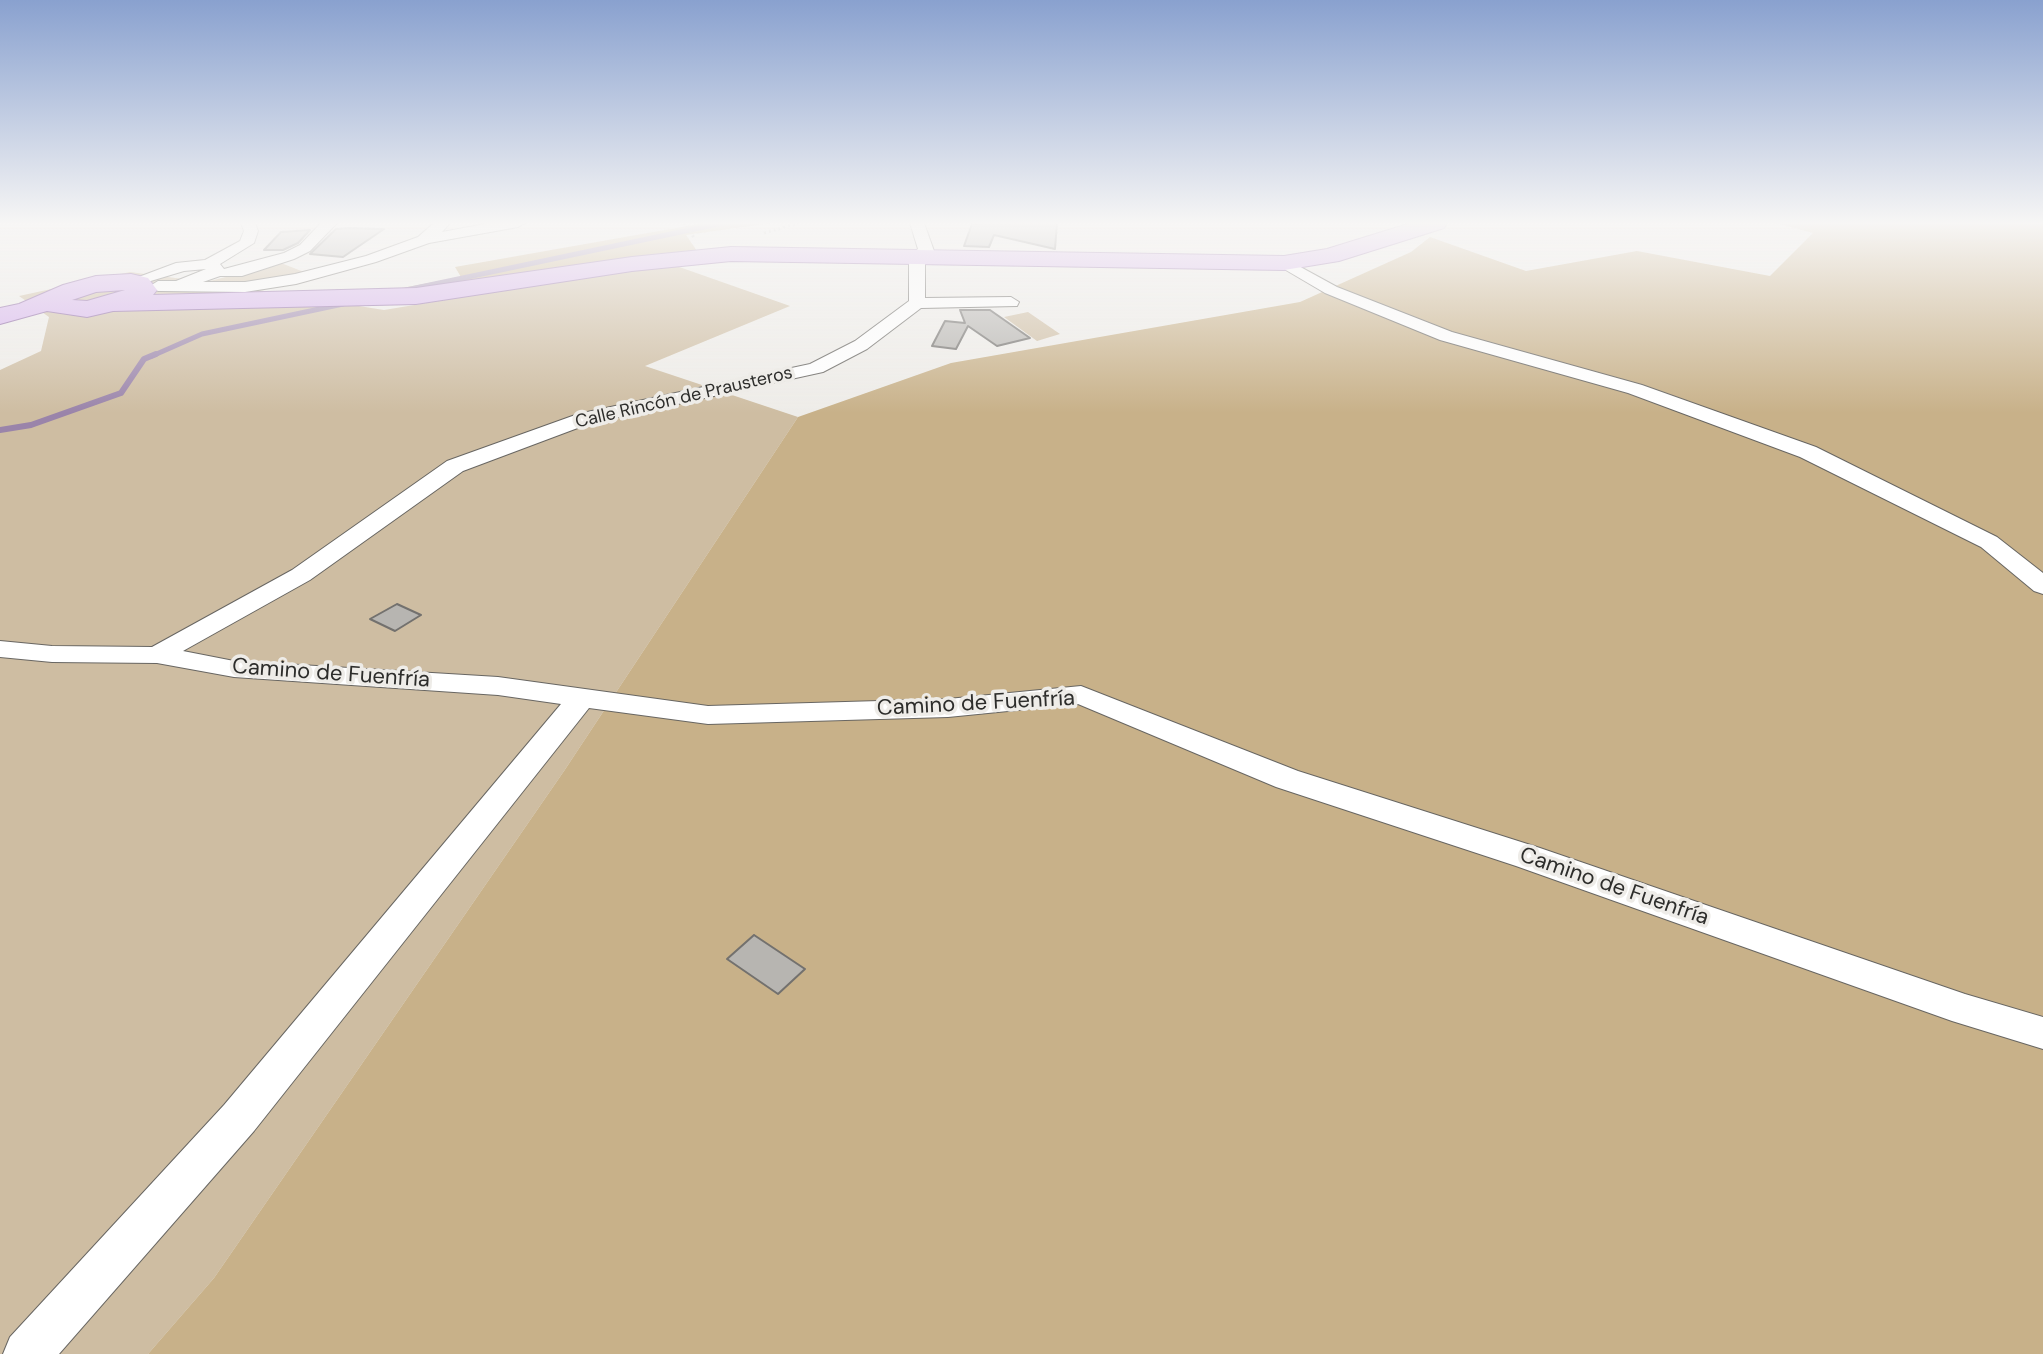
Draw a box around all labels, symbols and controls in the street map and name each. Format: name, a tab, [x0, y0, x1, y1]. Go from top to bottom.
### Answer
street label: Calle Rincón de Prausteros	[573, 362, 795, 434]
street label: Camino de Fuenfría	[231, 654, 431, 694]
street label: Camino de Fuenfría	[876, 686, 1076, 722]
street label: Camino de Fuenfría	[1516, 842, 1712, 932]

